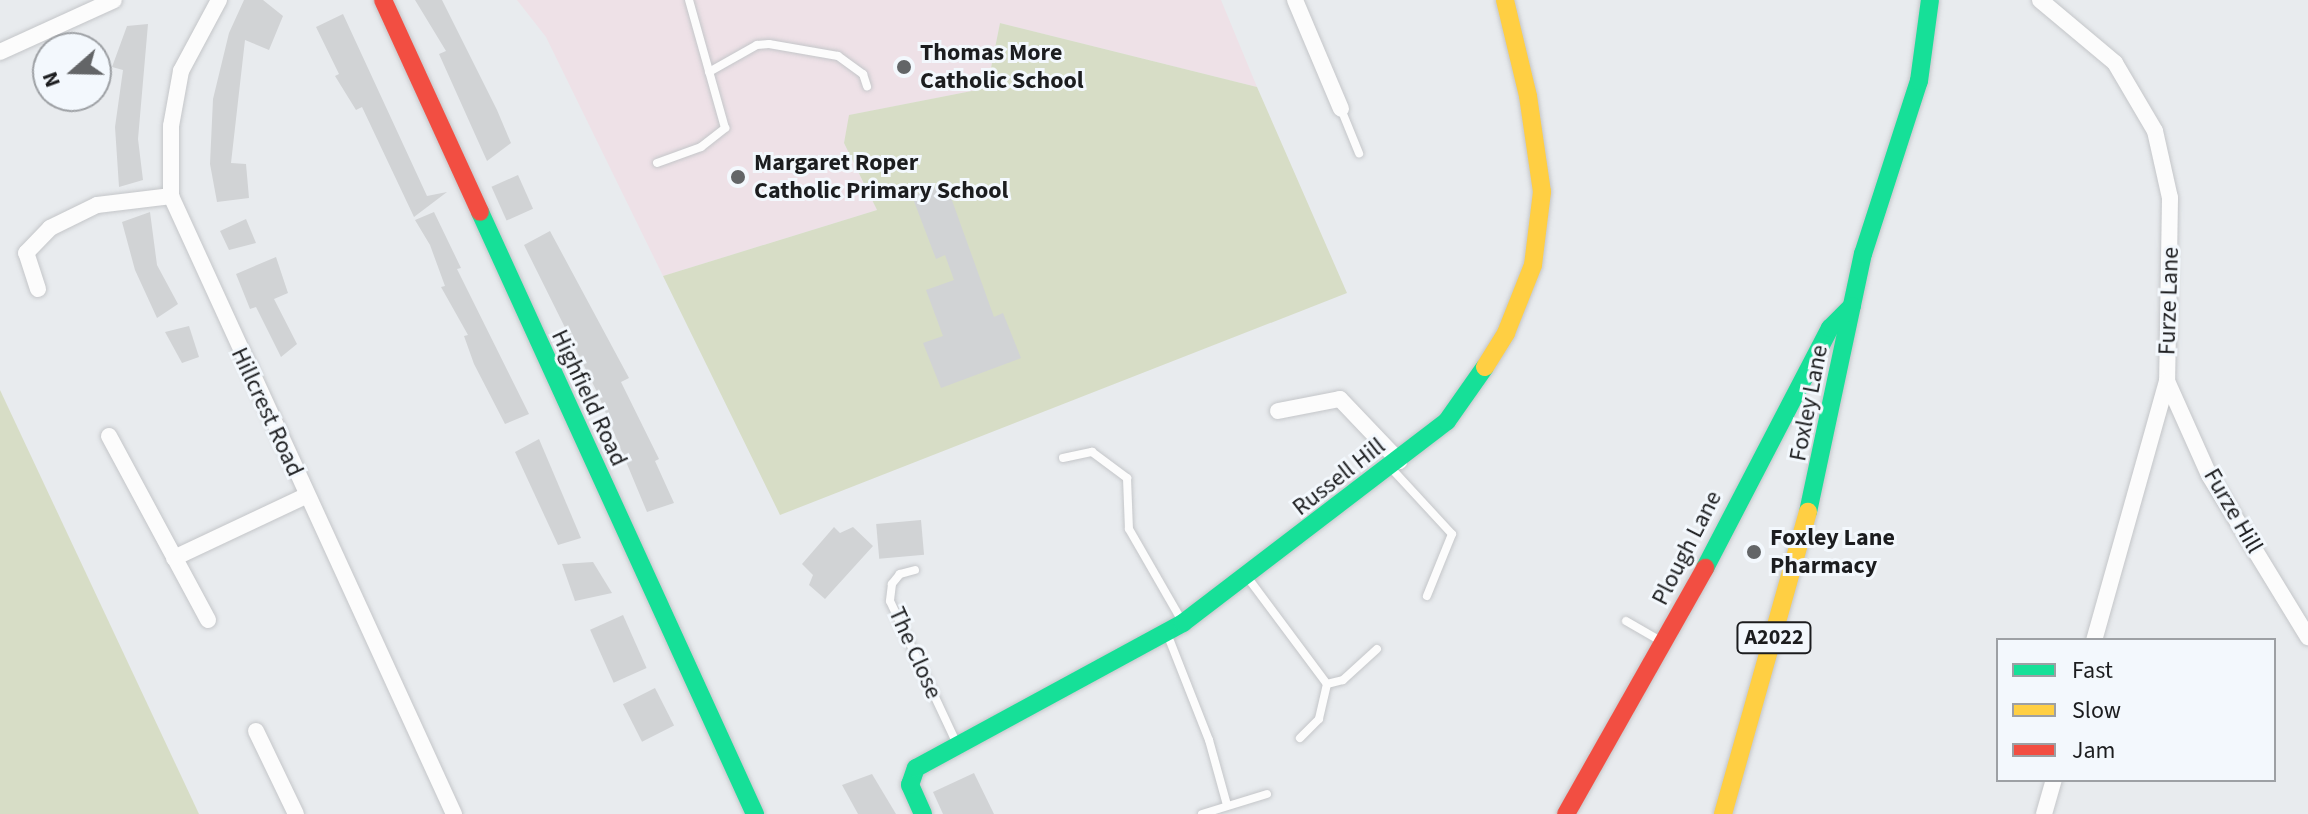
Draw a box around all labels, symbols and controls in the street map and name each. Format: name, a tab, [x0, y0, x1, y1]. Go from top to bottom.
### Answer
north arrow	[32, 32, 112, 112]
place label: Thomas More Catholic School	[920, 39, 1084, 95]
marker: Thomas More Catholic School	[895, 58, 913, 76]
text: N	[34, 67, 69, 92]
place label: Margaret Roper Catholic Primary School	[754, 149, 1008, 205]
marker: Margaret Roper Catholic Primary School	[729, 168, 747, 186]
street label: Furze Lane	[2153, 246, 2185, 356]
street label: Highfield Road	[545, 325, 633, 471]
street label: Foxley Lane	[1784, 342, 1834, 464]
street label: Hillcrest Road	[225, 343, 309, 481]
street label: Russell Hill	[1287, 432, 1391, 522]
street label: Furze Hill	[2197, 463, 2269, 559]
street label: Plough Lane	[1646, 486, 1728, 610]
place label: Foxley Lane Pharmacy	[1770, 524, 1895, 580]
marker: Foxley Lane Pharmacy	[1745, 543, 1763, 561]
street label: The Close	[882, 603, 948, 703]
road number: A2022	[1736, 620, 1812, 656]
legend	[1996, 638, 2276, 782]
text: Fast	[2072, 653, 2113, 688]
text: Slow	[2072, 693, 2121, 728]
text: Jam	[2072, 733, 2116, 768]

